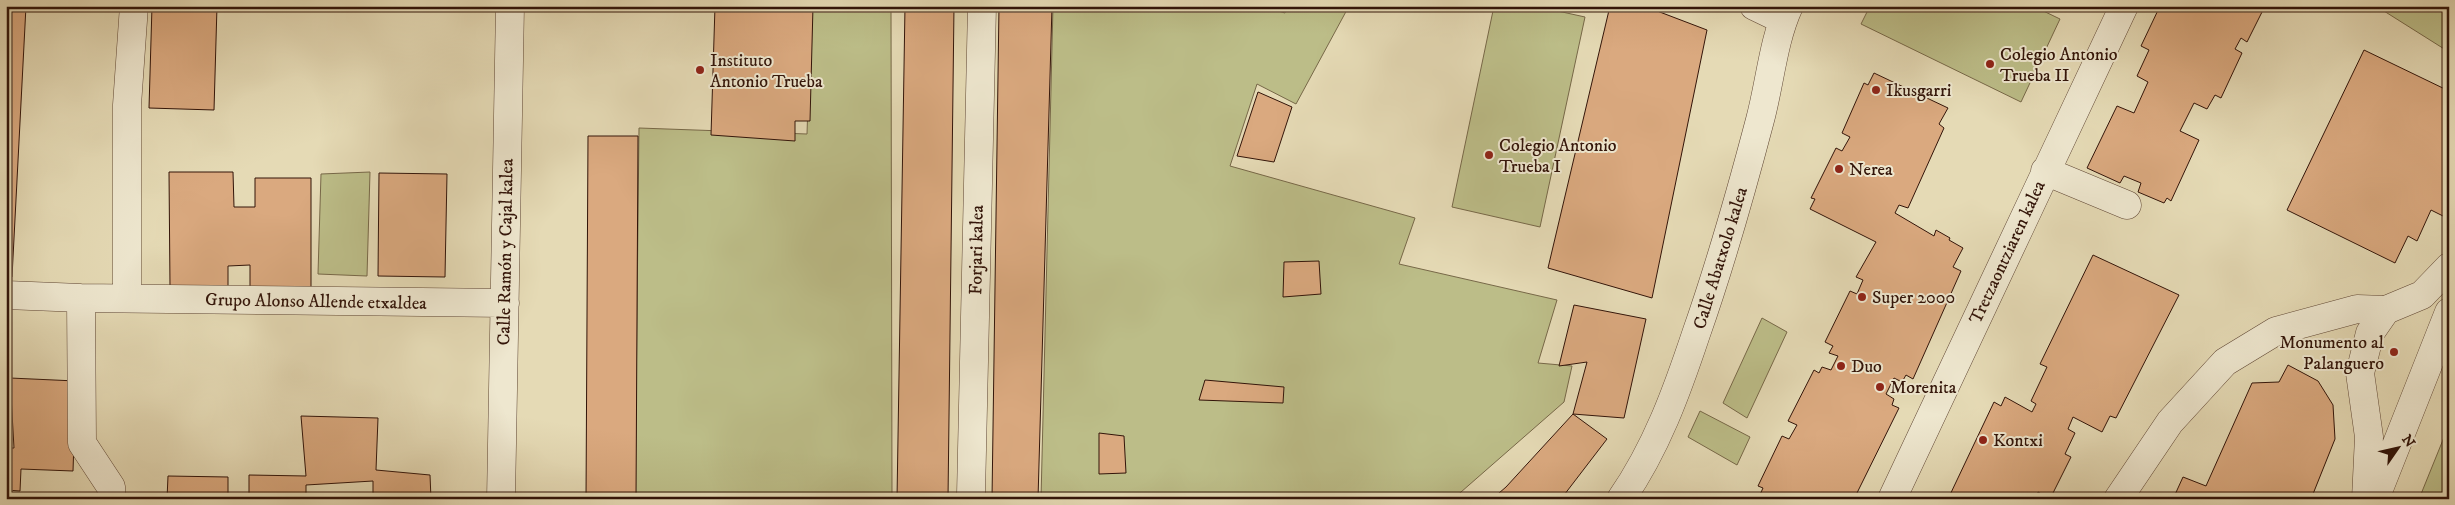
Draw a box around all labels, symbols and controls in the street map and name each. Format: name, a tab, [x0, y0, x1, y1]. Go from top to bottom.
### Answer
place label: Colegio Antonio Trueba II	[2000, 44, 2118, 87]
place label: Instituto Antonio Trueba	[710, 50, 823, 93]
marker: Colegio Antonio Trueba II	[1984, 58, 1996, 70]
marker: Instituto Antonio Trueba	[694, 64, 706, 76]
place label: Ikusgarri	[1886, 80, 1951, 102]
marker: Ikusgarri	[1870, 84, 1882, 96]
place label: Colegio Antonio Trueba I	[1499, 135, 1617, 178]
marker: Colegio Antonio Trueba I	[1483, 149, 1495, 161]
street label: Calle Ramón y Cajal kalea	[493, 158, 519, 346]
place label: Nerea	[1849, 159, 1893, 181]
marker: Nerea	[1833, 163, 1845, 175]
street label: Tretzaontziaren kalea	[1965, 177, 2051, 328]
street label: Calle Abatxolo kalea	[1689, 184, 1753, 332]
street label: Forjari kalea	[965, 204, 989, 295]
place label: Super 2000	[1872, 287, 1955, 309]
street label: Grupo Alonso Allende etxaldea	[205, 289, 427, 315]
marker: Super 2000	[1856, 291, 1868, 303]
place label: Monumento al Palanguero	[2279, 332, 2385, 375]
marker: Monumento al Palanguero	[2388, 346, 2400, 358]
place label: Duo	[1851, 356, 1882, 378]
marker: Duo	[1835, 360, 1847, 372]
place label: Morenita	[1890, 377, 1957, 399]
marker: Morenita	[1874, 381, 1886, 393]
north arrow	[2372, 422, 2422, 472]
place label: Kontxi	[1993, 430, 2043, 452]
text: N	[2397, 431, 2419, 452]
marker: Kontxi	[1977, 434, 1989, 446]

